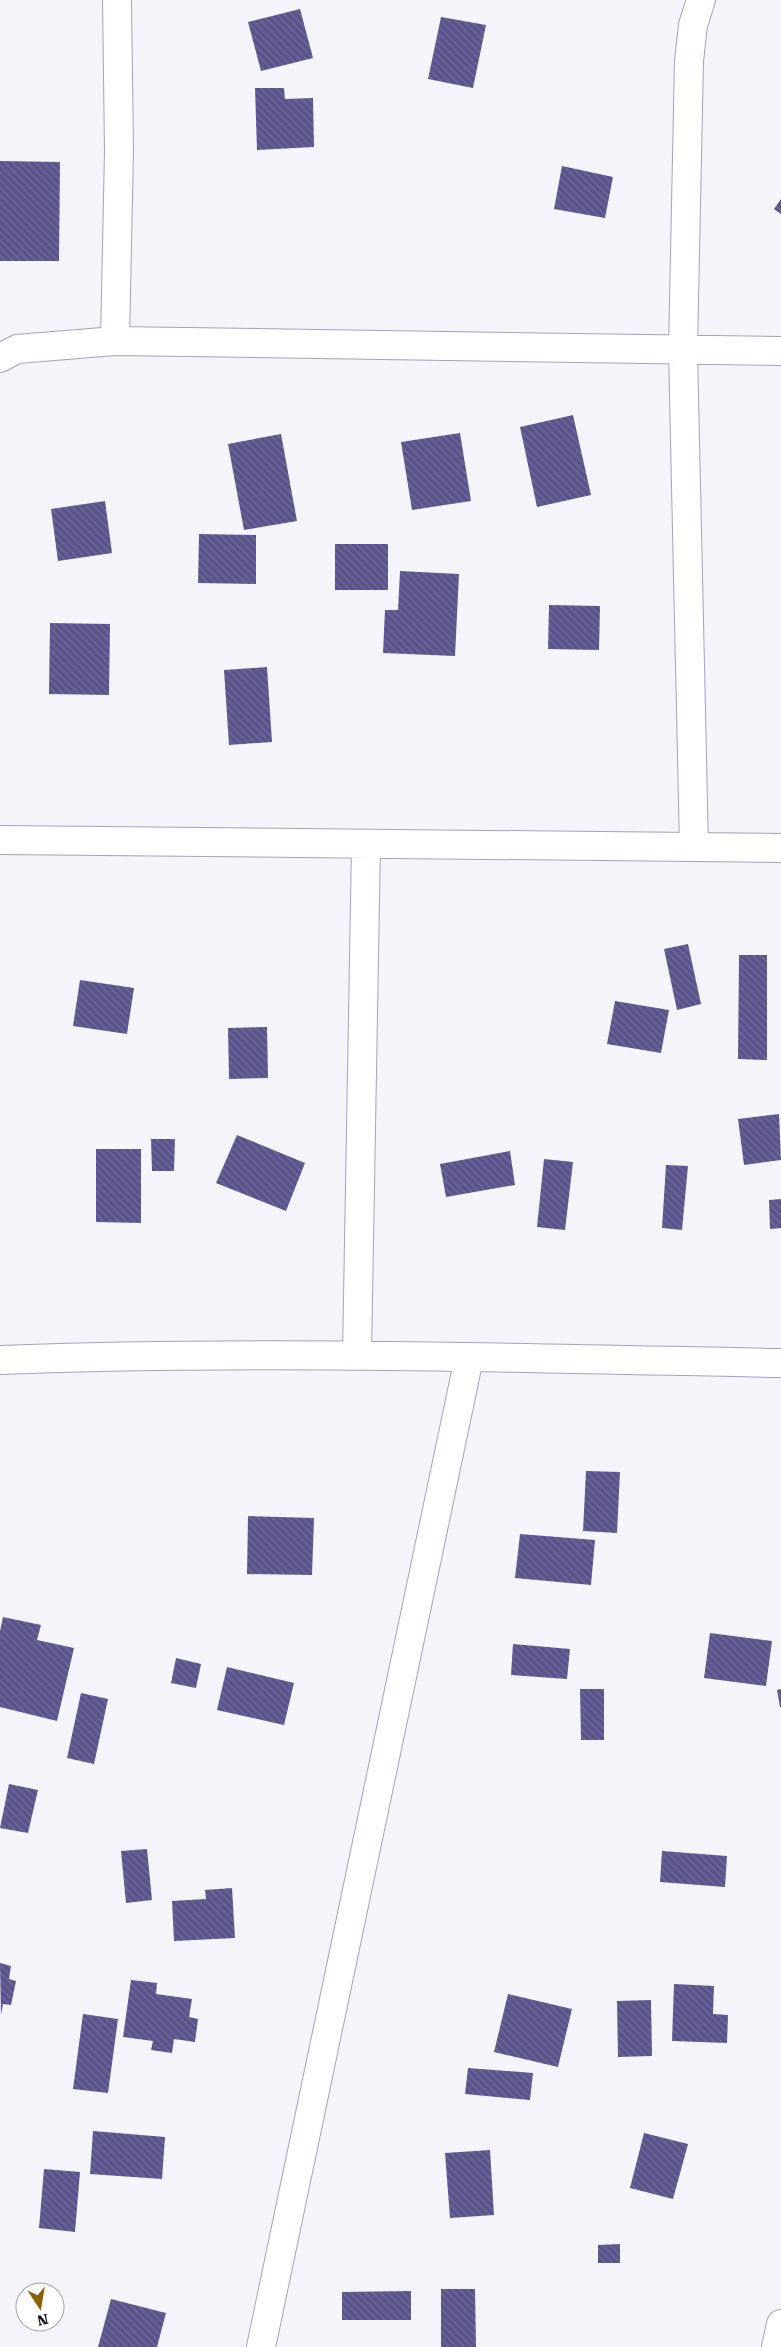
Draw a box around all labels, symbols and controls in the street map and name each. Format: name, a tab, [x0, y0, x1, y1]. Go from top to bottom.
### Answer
north arrow	[15, 2282, 65, 2332]
text: N	[36, 2311, 50, 2329]

